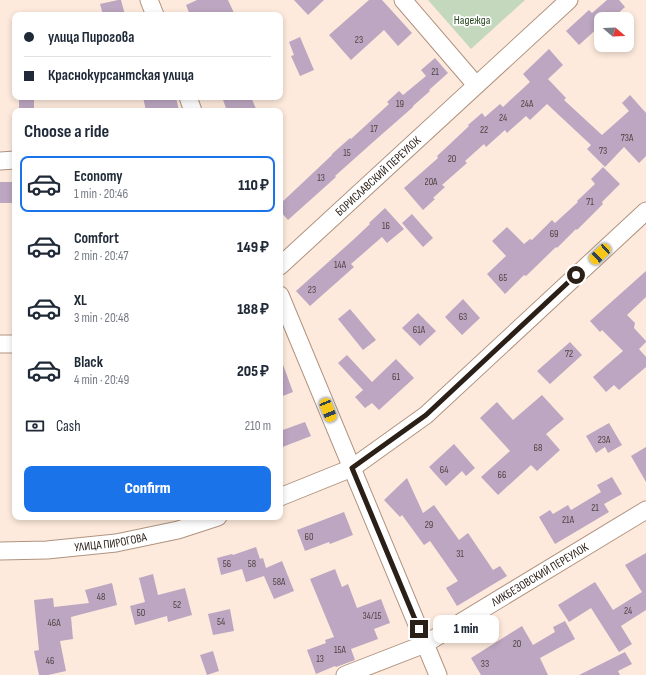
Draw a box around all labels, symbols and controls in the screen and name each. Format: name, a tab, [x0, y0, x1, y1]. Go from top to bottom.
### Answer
north arrow	[594, 12, 634, 52]
map controls	[594, 12, 634, 52]
park label: Надежда	[454, 13, 491, 28]
text: улица Пирогова	[48, 28, 134, 47]
house number: 23	[355, 34, 363, 46]
text: Краснокурсантская улица	[48, 66, 194, 85]
house number: 21	[431, 66, 439, 78]
house number: 19	[396, 98, 404, 110]
house number: 24А	[521, 98, 534, 110]
house number: 24	[499, 112, 507, 124]
text: Choose a ride	[24, 121, 109, 142]
house number: 17	[370, 123, 378, 135]
house number: 22	[480, 124, 488, 136]
street label: БОРИСЛАВСКИЙ ПЕРЕУЛОК	[332, 132, 424, 219]
house number: 73А	[621, 132, 634, 144]
house number: 73	[599, 145, 607, 157]
house number: 15	[343, 147, 351, 159]
house number: 20	[448, 153, 456, 165]
icon: car	[26, 166, 62, 202]
text: Economy	[74, 167, 123, 186]
house number: 13	[317, 172, 325, 184]
text: 110 ₽	[238, 176, 269, 195]
house number: 20А	[425, 176, 438, 188]
text: 1 min · 20:46	[74, 186, 128, 202]
house number: 71	[586, 196, 594, 208]
house number: 16	[382, 220, 390, 232]
icon: car	[26, 228, 62, 264]
house number: 69	[550, 228, 558, 240]
text: Comfort	[74, 229, 119, 248]
text: 149 ₽	[237, 238, 269, 257]
car	[587, 241, 613, 267]
text: 2 min · 20:47	[74, 248, 128, 264]
house number: 14А	[334, 259, 347, 271]
route start	[567, 266, 585, 284]
house number: 65	[499, 272, 507, 284]
house number: 23	[308, 284, 316, 296]
icon: car	[26, 290, 62, 326]
text: XL	[74, 291, 87, 310]
text: 188 ₽	[237, 300, 269, 319]
text: 3 min · 20:48	[74, 310, 129, 326]
house number: 63	[459, 311, 467, 323]
house number: 61А	[413, 324, 426, 336]
house number: 72	[565, 348, 573, 360]
icon: car	[26, 352, 62, 388]
text: Black	[74, 353, 103, 372]
text: 205 ₽	[237, 362, 269, 381]
house number: 61	[392, 371, 400, 383]
text: 4 min · 20:49	[74, 372, 129, 388]
car	[318, 397, 338, 423]
icon: cash	[24, 415, 46, 437]
text: Cash	[56, 417, 81, 436]
text: 210 m	[245, 418, 271, 434]
house number: 23А	[598, 434, 611, 446]
house number: 68	[534, 442, 542, 454]
house number: 64	[440, 464, 448, 476]
button: Confirm	[24, 466, 271, 512]
house number: 66	[498, 469, 506, 481]
house number: 21	[591, 502, 599, 514]
house number: 21А	[562, 514, 575, 526]
house number: 29	[425, 519, 433, 531]
street label: УЛИЦА ПИРОГОВА	[74, 529, 149, 555]
house number: 60	[305, 531, 313, 543]
street label: ЛИКБЕЗОВСКИЙ ПЕРЕУЛОК	[488, 539, 591, 610]
house number: 31	[456, 548, 464, 560]
house number: 56	[223, 558, 231, 570]
house number: 58	[248, 558, 256, 570]
house number: 58А	[273, 576, 286, 588]
house number: 48	[97, 591, 105, 603]
house number: 52	[173, 599, 181, 611]
house number: 24	[624, 605, 632, 617]
house number: 50	[137, 607, 145, 619]
house number: 34/15	[363, 610, 381, 622]
callout: 1 min	[433, 615, 499, 643]
house number: 54	[217, 616, 225, 628]
house number: 46А	[48, 617, 61, 629]
route end	[410, 620, 428, 638]
text: 1 min	[454, 621, 478, 637]
house number: 20	[513, 638, 521, 650]
house number: 15А	[334, 644, 347, 656]
house number: 13	[316, 653, 324, 665]
house number: 46	[46, 655, 54, 667]
house number: 33	[481, 658, 489, 670]

